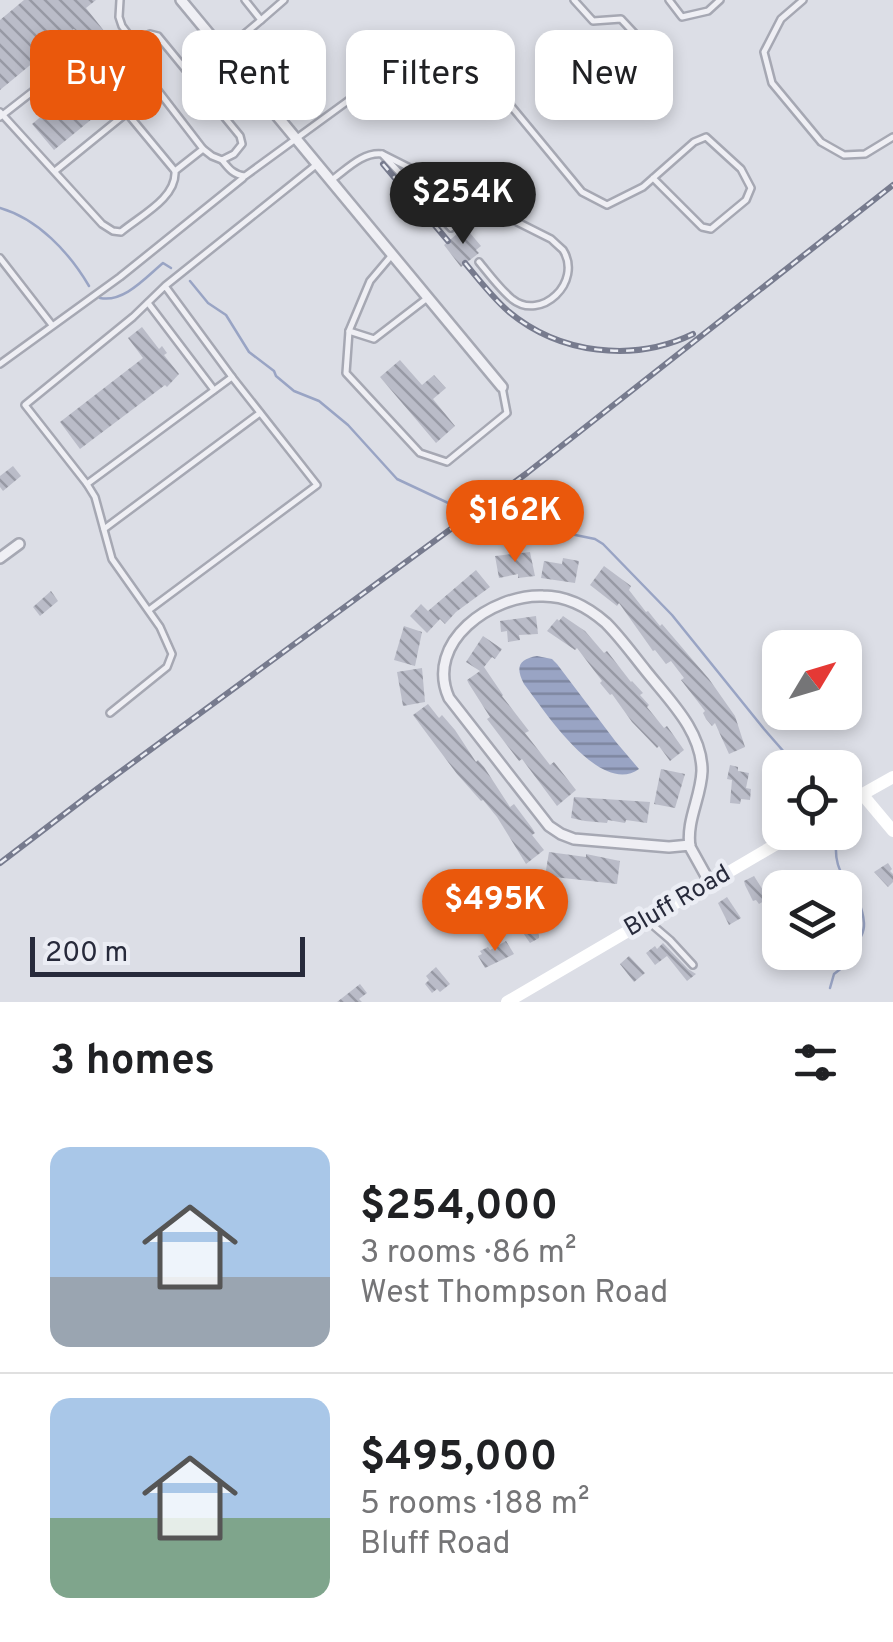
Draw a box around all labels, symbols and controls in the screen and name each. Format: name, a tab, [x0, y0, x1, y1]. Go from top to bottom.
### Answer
chip: Buy	[30, 30, 162, 120]
chip: Rent	[182, 30, 326, 120]
chip: Filters	[346, 30, 515, 120]
chip: New	[535, 30, 673, 120]
pin: $254K	[393, 162, 533, 247]
text: $254K	[412, 174, 514, 214]
pin: $162K	[445, 480, 585, 565]
text: $162K	[468, 492, 562, 532]
north arrow	[762, 630, 862, 730]
map controls	[762, 630, 862, 970]
button: locate	[762, 750, 862, 850]
street label: Bluff Road	[619, 859, 737, 945]
pin: $495K	[425, 869, 565, 954]
button: layers	[762, 870, 862, 970]
text: $495K	[444, 881, 546, 921]
scale bar	[30, 932, 305, 976]
text: 200 m	[45, 936, 128, 972]
icon: filters	[788, 1035, 843, 1090]
text: 3 homes	[50, 1036, 215, 1089]
text: $254,000	[360, 1181, 558, 1234]
icon: home	[130, 1187, 250, 1307]
text: 3 rooms · 86 m²	[360, 1234, 577, 1274]
text: West Thompson Road	[360, 1274, 668, 1314]
text: $495,000	[360, 1432, 557, 1485]
icon: home	[130, 1438, 250, 1558]
text: 5 rooms · 188 m²	[360, 1485, 590, 1525]
text: Bluff Road	[360, 1525, 511, 1565]

